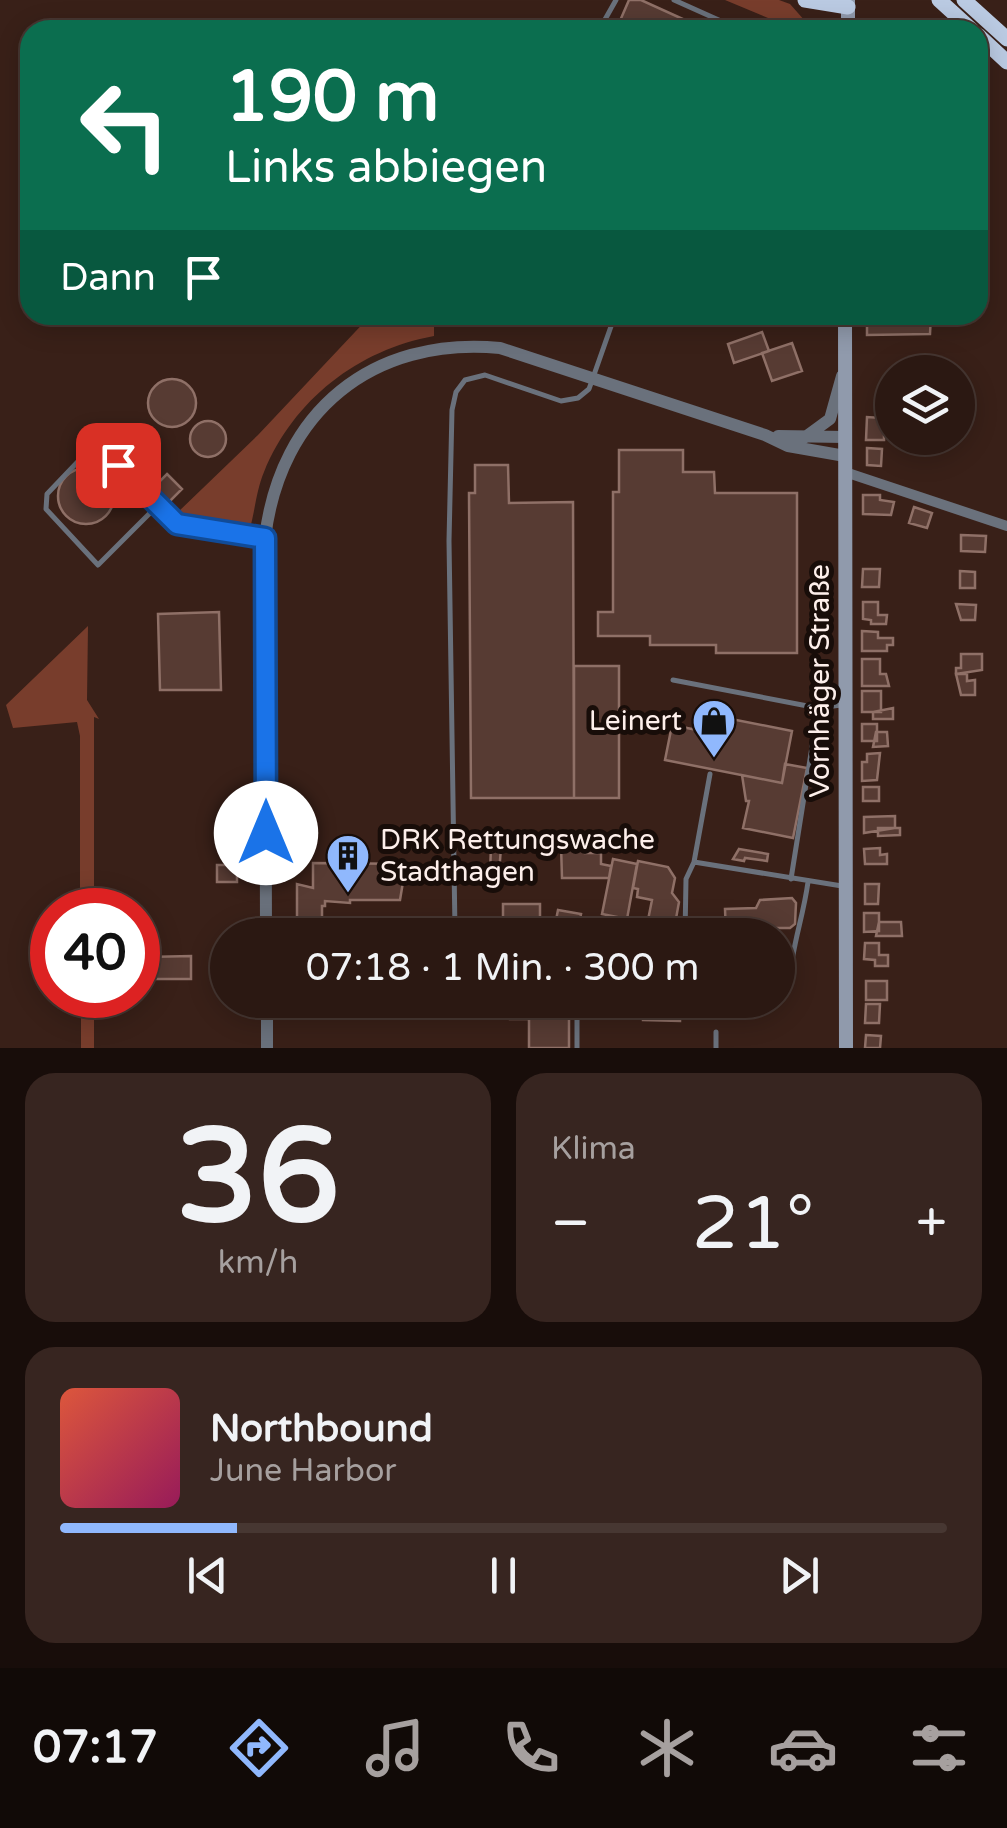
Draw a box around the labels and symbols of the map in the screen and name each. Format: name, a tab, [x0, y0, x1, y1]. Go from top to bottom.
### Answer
pin	[76, 423, 161, 508]
street label: Vornhäger Straße	[803, 564, 837, 798]
shop icon: Leinert	[691, 698, 737, 759]
place label: Leinert	[589, 704, 682, 738]
position arrow	[214, 781, 318, 885]
place label: DRK Rettungswache Stadthagen	[380, 823, 655, 889]
building icon: DRK Rettungswache Stadthagen	[325, 833, 371, 894]
speed limit sign: 40	[30, 888, 160, 1018]

